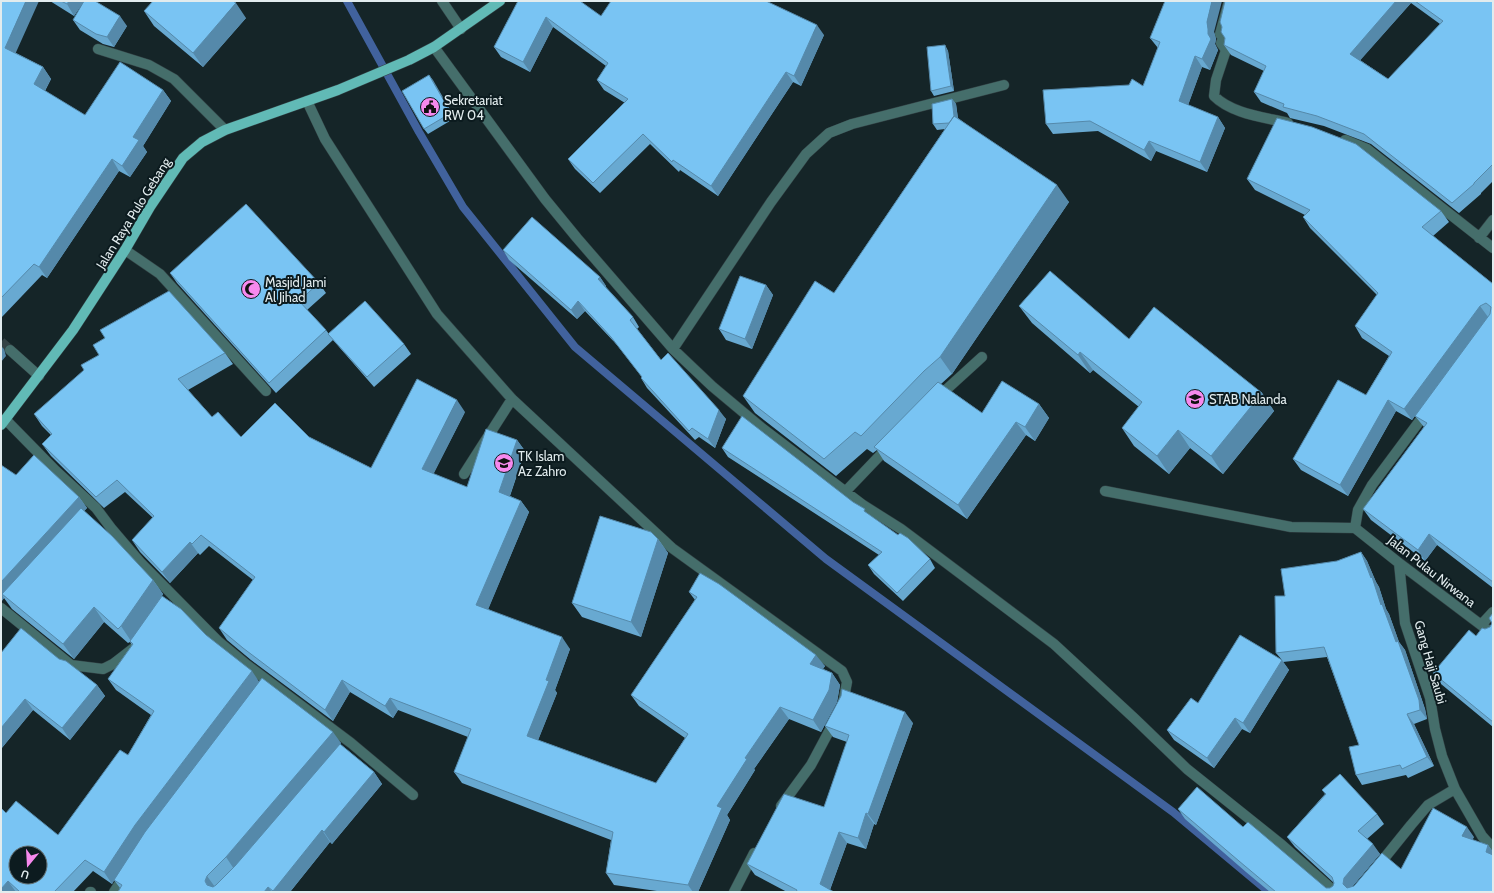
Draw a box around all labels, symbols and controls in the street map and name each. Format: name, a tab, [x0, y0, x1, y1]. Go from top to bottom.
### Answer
place label: Sekretariat RW 04	[444, 92, 503, 123]
public building icon: Sekretariat RW 04	[419, 96, 441, 118]
street label: Jalan Raya Pulo Gebang	[92, 154, 174, 272]
place label: Masjid Jami Al Jihad	[265, 274, 326, 305]
mosque icon: Masjid Jami Al Jihad	[240, 278, 262, 300]
school or university icon: STAB Nalanda	[1184, 388, 1206, 410]
place label: STAB Nalanda	[1209, 391, 1288, 407]
place label: TK Islam Az Zahro	[518, 448, 566, 479]
school or university icon: TK Islam Az Zahro	[493, 452, 515, 474]
street label: Jalan Pulau Nirwana	[1384, 531, 1480, 611]
street label: Gang Haji Saubi	[1410, 618, 1451, 706]
north arrow	[8, 845, 48, 885]
text: U	[19, 867, 31, 882]

